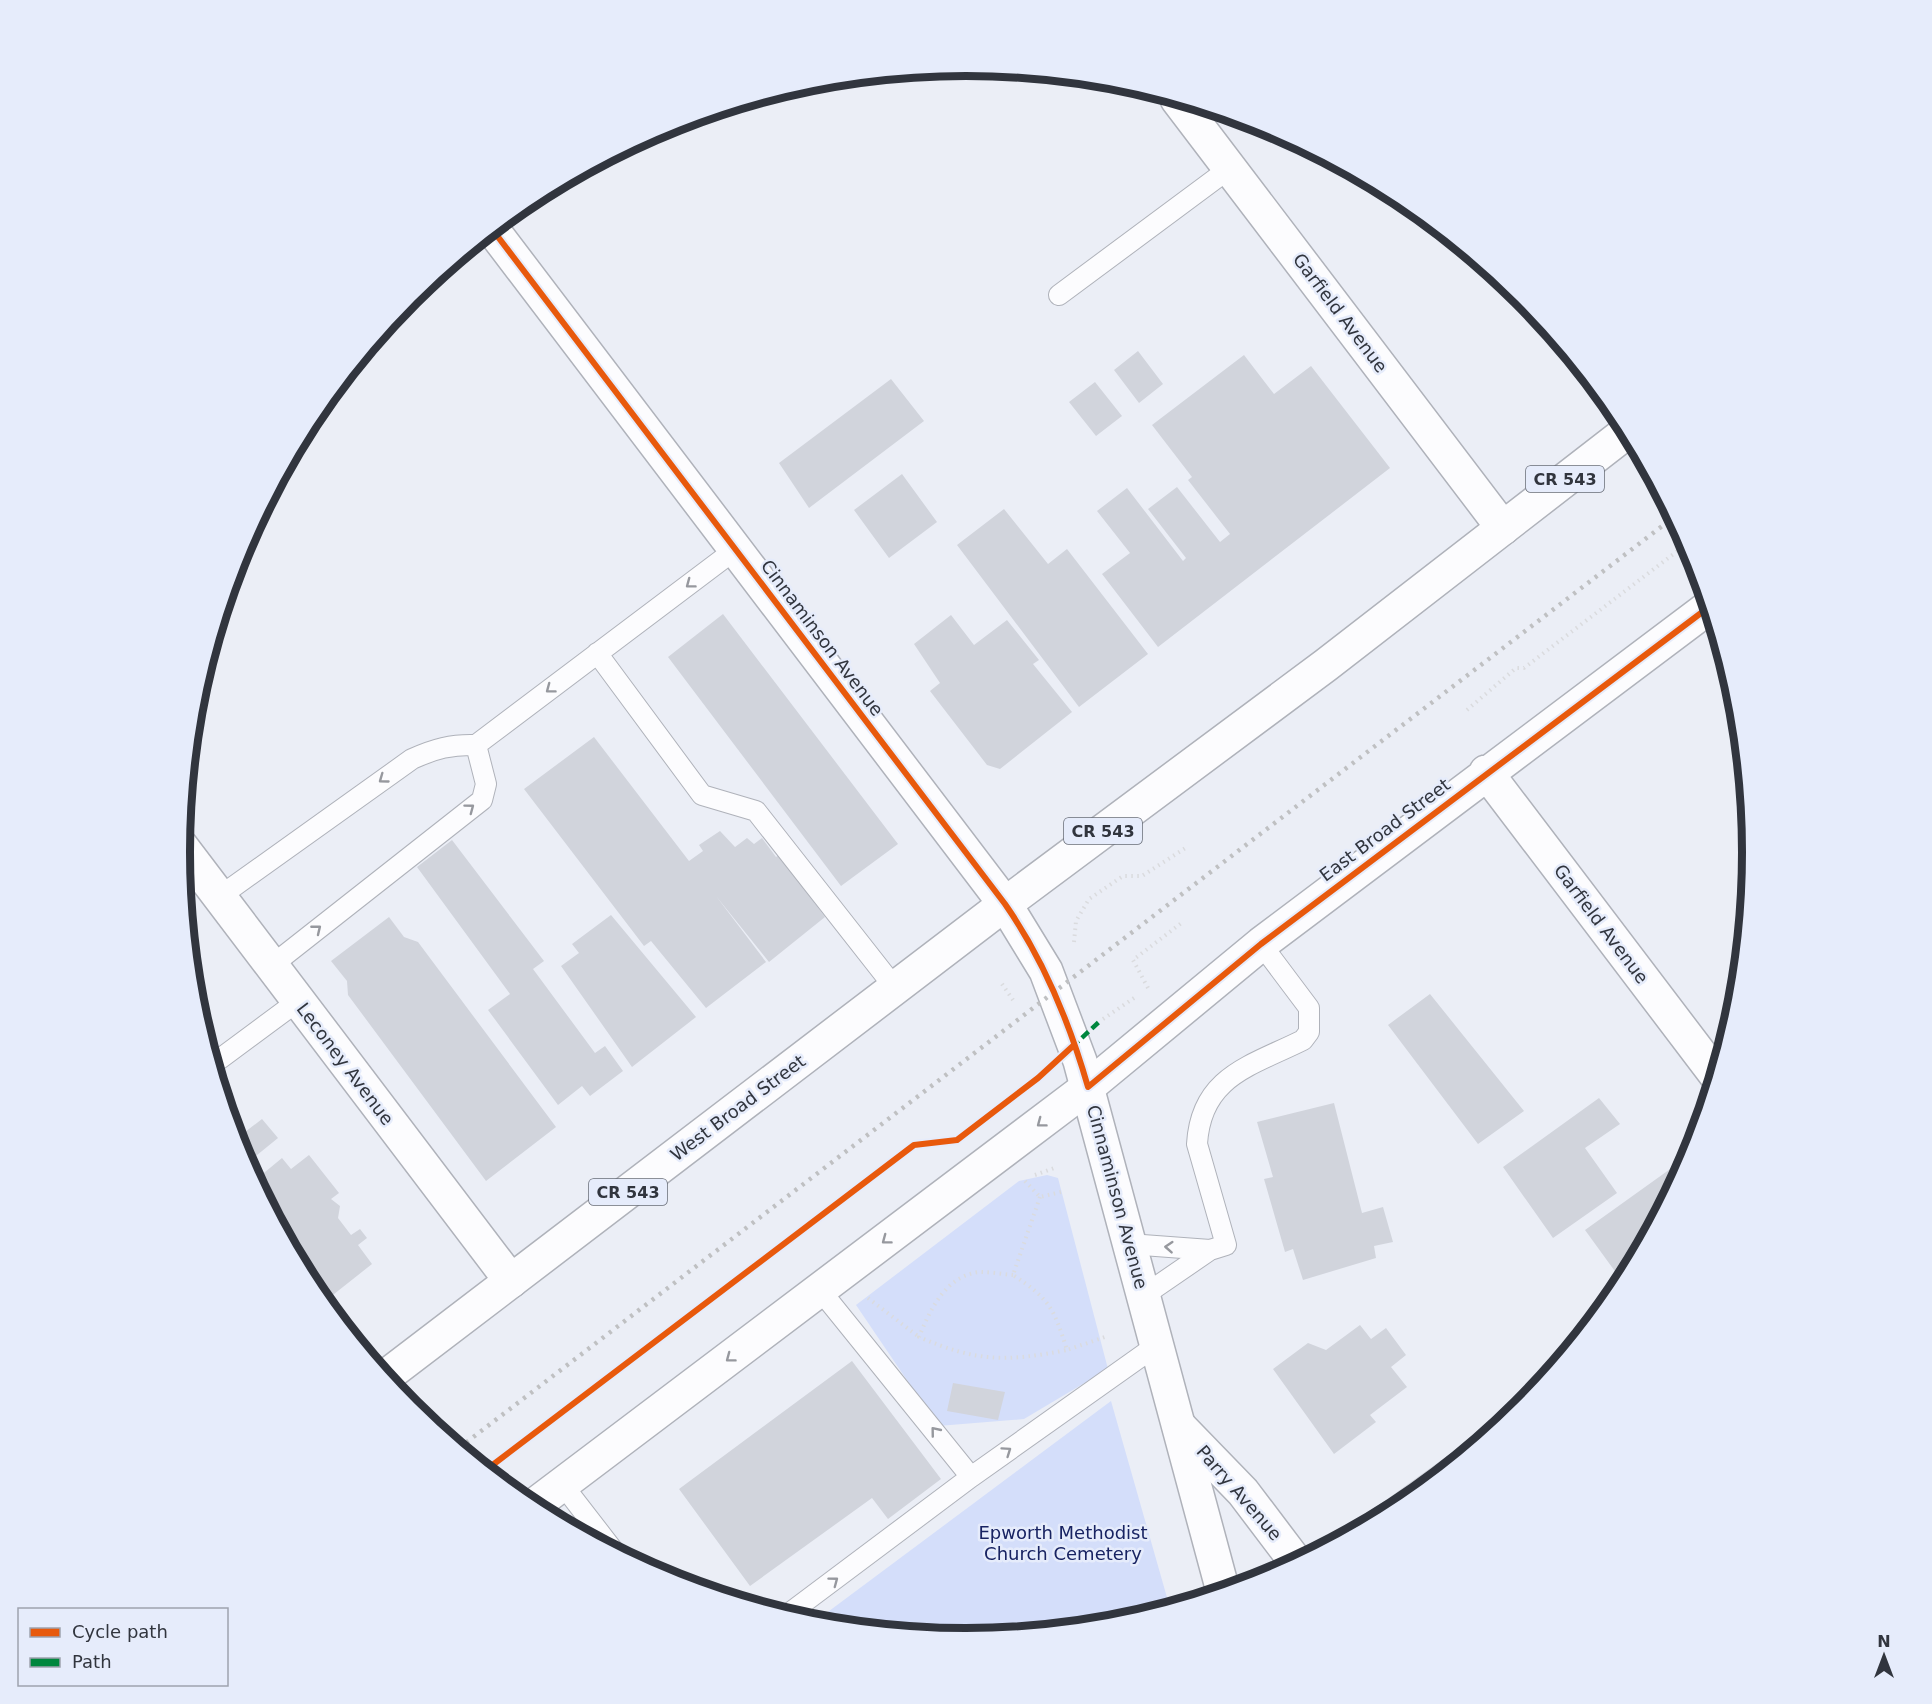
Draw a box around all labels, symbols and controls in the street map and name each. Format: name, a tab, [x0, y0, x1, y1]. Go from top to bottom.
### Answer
street label: Garfield Avenue	[1289, 249, 1392, 376]
road number: CR 543	[1526, 466, 1604, 492]
street label: Cinnaminson Avenue	[757, 556, 888, 720]
one-way arrow	[685, 577, 696, 588]
one-way arrow	[546, 681, 557, 692]
one-way arrow	[379, 772, 390, 783]
street label: East Broad Street	[1315, 774, 1454, 885]
one-way arrow	[463, 805, 474, 816]
road number: CR 543	[1064, 818, 1142, 844]
street label: Garfield Avenue	[1550, 860, 1653, 987]
one-way arrow	[310, 925, 321, 936]
street label: Leconey Avenue	[293, 999, 398, 1129]
street label: West Broad Street	[666, 1050, 809, 1165]
street label: Cinnaminson Avenue	[1083, 1103, 1152, 1291]
one-way arrow	[1037, 1116, 1048, 1127]
road number: CR 543	[589, 1179, 667, 1205]
one-way arrow	[881, 1233, 892, 1244]
one-way arrow	[1165, 1241, 1174, 1254]
one-way arrow	[726, 1350, 737, 1361]
one-way arrow	[931, 1427, 942, 1438]
street label: Parry Avenue	[1192, 1441, 1286, 1544]
one-way arrow	[1001, 1447, 1012, 1458]
park label: Epworth Methodist Church Cemetery	[978, 1522, 1148, 1564]
one-way arrow	[828, 1577, 839, 1588]
legend	[18, 1608, 228, 1686]
text: Cycle path	[72, 1621, 168, 1642]
north arrow	[1854, 1626, 1914, 1686]
text: N	[1877, 1632, 1891, 1651]
text: Path	[72, 1651, 112, 1672]

